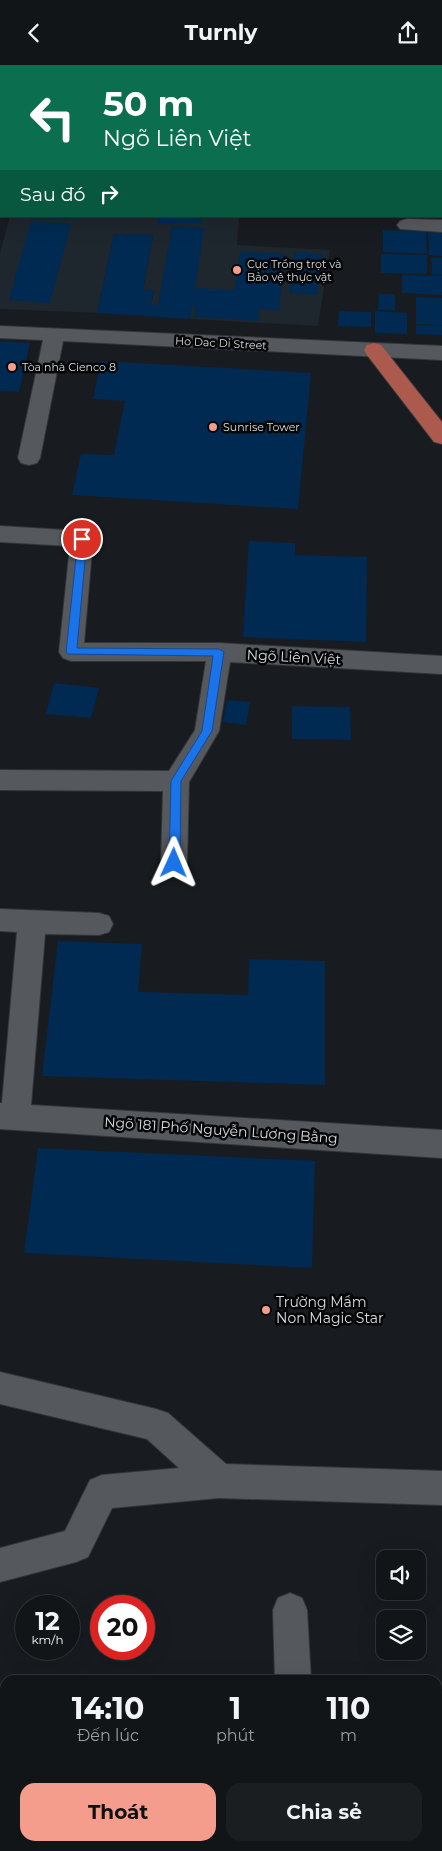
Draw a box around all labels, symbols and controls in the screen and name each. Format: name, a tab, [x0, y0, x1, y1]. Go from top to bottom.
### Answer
icon: back	[20, 19, 48, 47]
text: Turnly	[185, 19, 257, 46]
icon: share	[394, 19, 422, 47]
text: 50 m	[103, 82, 194, 125]
icon: left	[20, 85, 85, 150]
text: Ngõ Liên Việt	[103, 125, 251, 152]
icon: right	[95, 180, 123, 208]
text: Sau đó	[20, 183, 85, 206]
place label: Cục Trồng trọt và Bảo vệ thực vật	[247, 257, 341, 284]
marker: Cục Trồng trọt và Bảo vệ thực vật	[231, 264, 243, 276]
street label: Ho Dac Di Street	[175, 334, 268, 352]
place label: Tòa nhà Cienco 8	[22, 360, 116, 374]
marker: Tòa nhà Cienco 8	[6, 361, 18, 373]
place label: Sunrise Tower	[223, 420, 300, 434]
marker: Sunrise Tower	[207, 421, 219, 433]
pin	[61, 518, 103, 560]
icon: arrive	[68, 525, 96, 553]
street label: Ngõ Liên Việt	[246, 646, 342, 668]
position arrow	[147, 836, 199, 888]
street label: Ngõ 181 Phố Nguyễn Lương Bằng	[104, 1113, 338, 1147]
place label: Trường Mầm Non Magic Star	[276, 1293, 384, 1327]
marker: Trường Mầm Non Magic Star	[260, 1304, 272, 1316]
map controls	[376, 1550, 426, 1660]
button: sound	[376, 1550, 426, 1600]
speed limit sign: 20	[90, 1595, 155, 1660]
text: 12	[35, 1606, 60, 1636]
button: layers	[376, 1610, 426, 1660]
text: km/h	[31, 1632, 64, 1647]
text: 14:10	[72, 1690, 144, 1727]
text: 1	[230, 1690, 241, 1727]
text: 110	[326, 1690, 370, 1727]
text: Đến lúc	[77, 1726, 139, 1745]
text: phút	[216, 1726, 255, 1745]
text: m	[340, 1726, 357, 1745]
button: Thoát	[20, 1783, 216, 1841]
button: Chia sẻ	[226, 1783, 422, 1841]

